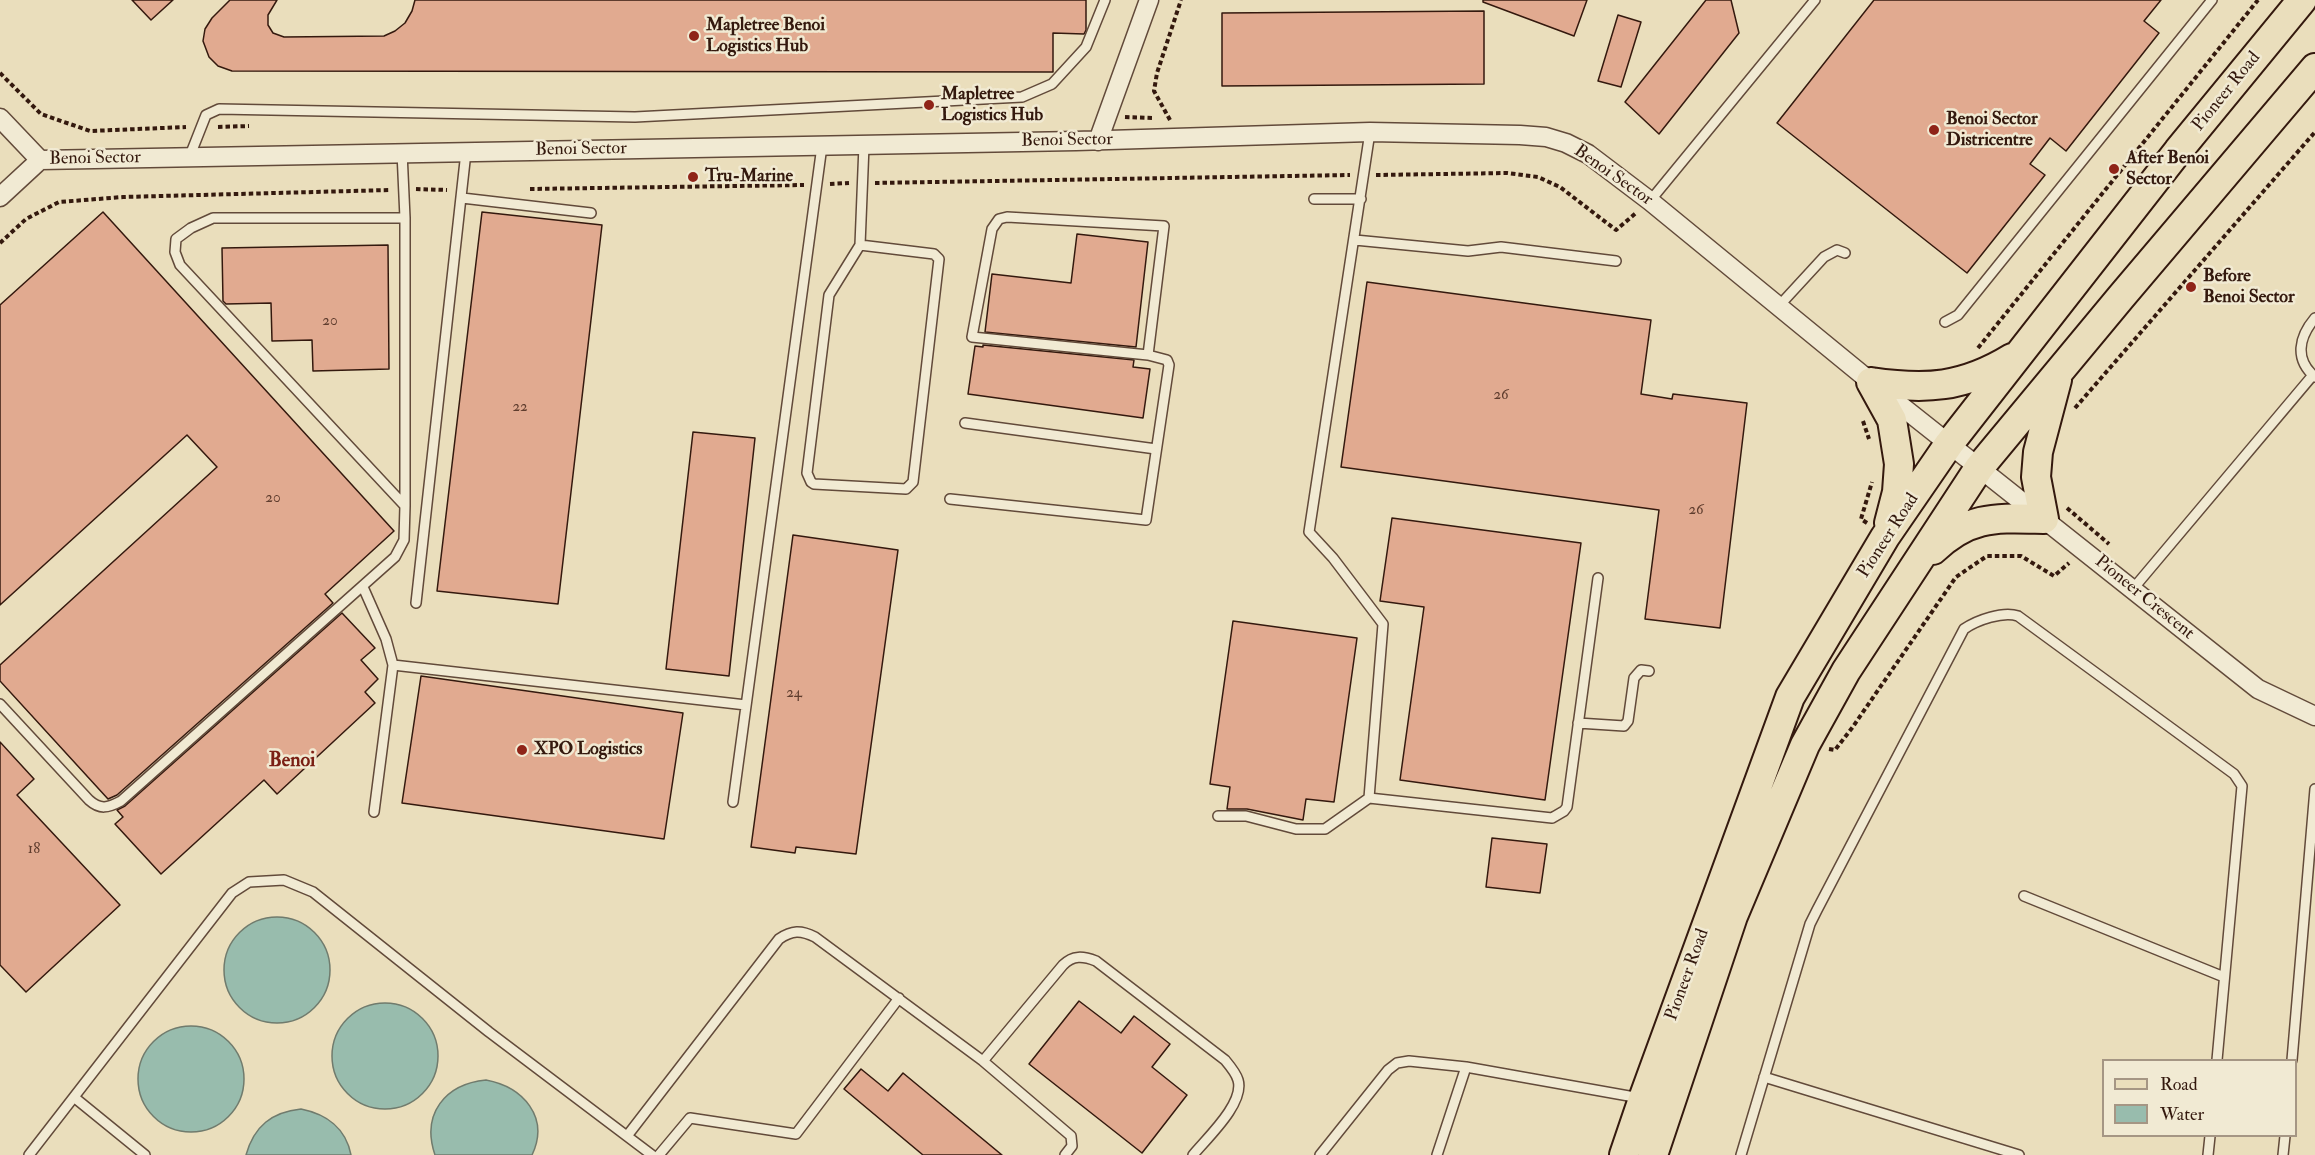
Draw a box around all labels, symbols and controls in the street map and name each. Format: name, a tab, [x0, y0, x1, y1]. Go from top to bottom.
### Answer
place label: Mapletree Benoi Logistics Hub	[706, 15, 825, 57]
marker: Mapletree Benoi Logistics Hub	[687, 29, 701, 43]
street label: Pioneer Road	[2188, 48, 2266, 136]
place label: Mapletree Logistics Hub	[941, 84, 1043, 127]
marker: Mapletree Logistics Hub	[922, 98, 936, 112]
place label: Benoi Sector Districentre	[1946, 109, 2038, 152]
marker: Benoi Sector Districentre	[1927, 123, 1941, 137]
street label: Benoi Sector	[1021, 129, 1113, 153]
street label: Benoi Sector	[535, 138, 627, 162]
street label: Benoi Sector	[1569, 141, 1657, 211]
street label: Benoi Sector	[49, 147, 141, 171]
place label: After Benoi Sector	[2126, 148, 2209, 190]
marker: After Benoi Sector	[2107, 162, 2121, 176]
place label: Tru-Marine	[705, 166, 793, 188]
marker: Tru-Marine	[686, 170, 700, 184]
place label: Before Benoi Sector	[2203, 266, 2295, 308]
marker: Before Benoi Sector	[2184, 280, 2198, 294]
house number: 20	[322, 313, 338, 331]
house number: 26	[1493, 387, 1509, 405]
house number: 22	[512, 399, 528, 417]
house number: 20	[265, 490, 281, 508]
street label: Pioneer Road	[1854, 490, 1924, 582]
house number: 26	[1688, 502, 1704, 520]
street label: Pioneer Crescent	[2090, 551, 2198, 645]
house number: 24	[786, 685, 802, 703]
place label: XPO Logistics	[534, 739, 642, 761]
marker: XPO Logistics	[515, 743, 529, 757]
district label: Benoi	[269, 750, 315, 774]
house number: 18	[28, 841, 40, 859]
street label: Pioneer Road	[1661, 926, 1715, 1024]
legend	[2102, 1059, 2297, 1137]
text: Road	[2160, 1073, 2198, 1096]
text: Water	[2160, 1103, 2204, 1126]

